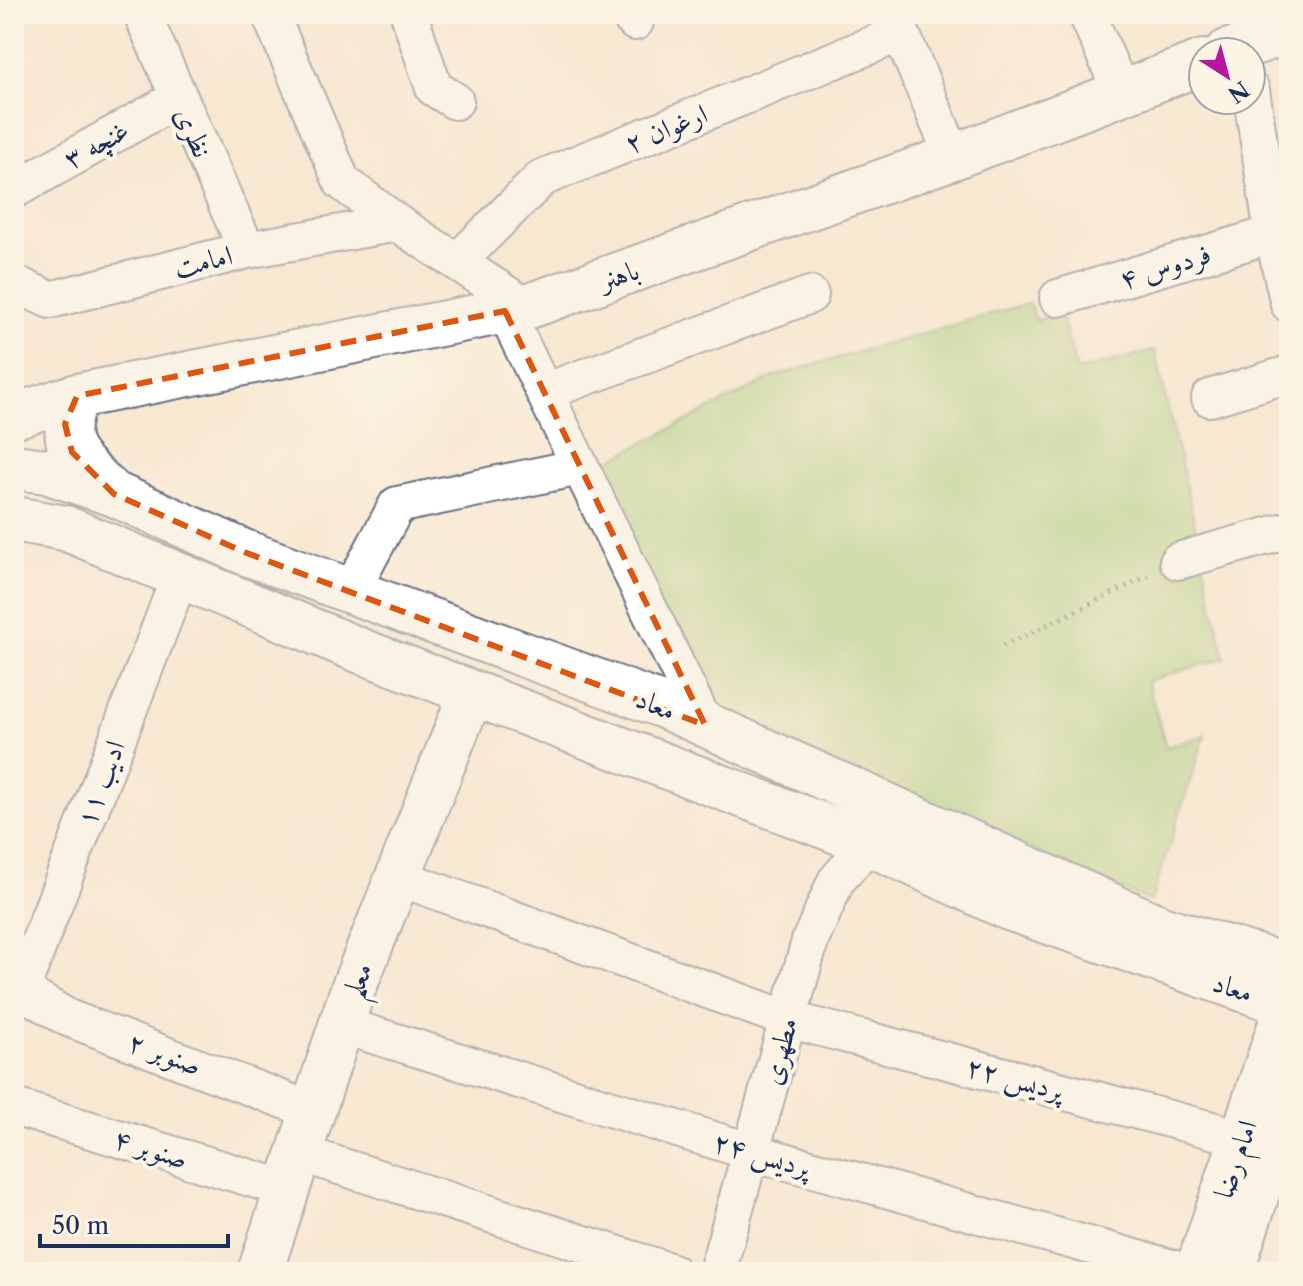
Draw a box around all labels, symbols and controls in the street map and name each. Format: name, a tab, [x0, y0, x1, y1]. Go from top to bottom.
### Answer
north arrow	[1187, 36, 1267, 116]
text: N	[1223, 75, 1254, 108]
street label: ارغوان ۲	[620, 96, 713, 161]
street label: نظری	[167, 101, 220, 163]
street label: غنچه ۳	[57, 112, 136, 177]
street label: فردوس ۴	[1115, 236, 1215, 297]
street label: امامت	[170, 237, 236, 285]
street label: باهنر	[592, 252, 643, 299]
street label: معاد	[631, 681, 681, 727]
street label: ادیب ۱۱	[68, 735, 134, 831]
street label: معلم	[335, 958, 390, 1007]
street label: معاد	[1209, 965, 1257, 1009]
street label: مطهری	[754, 1014, 805, 1089]
street label: صنوبر ۲	[123, 1024, 206, 1083]
street label: پردیس ۲۲	[962, 1049, 1070, 1110]
street label: امام رضا	[1206, 1115, 1272, 1205]
street label: صنوبر ۴	[110, 1121, 192, 1176]
street label: پردیس ۲۴	[709, 1124, 817, 1187]
scale bar	[40, 1198, 228, 1248]
text: 50 m	[52, 1211, 109, 1240]

